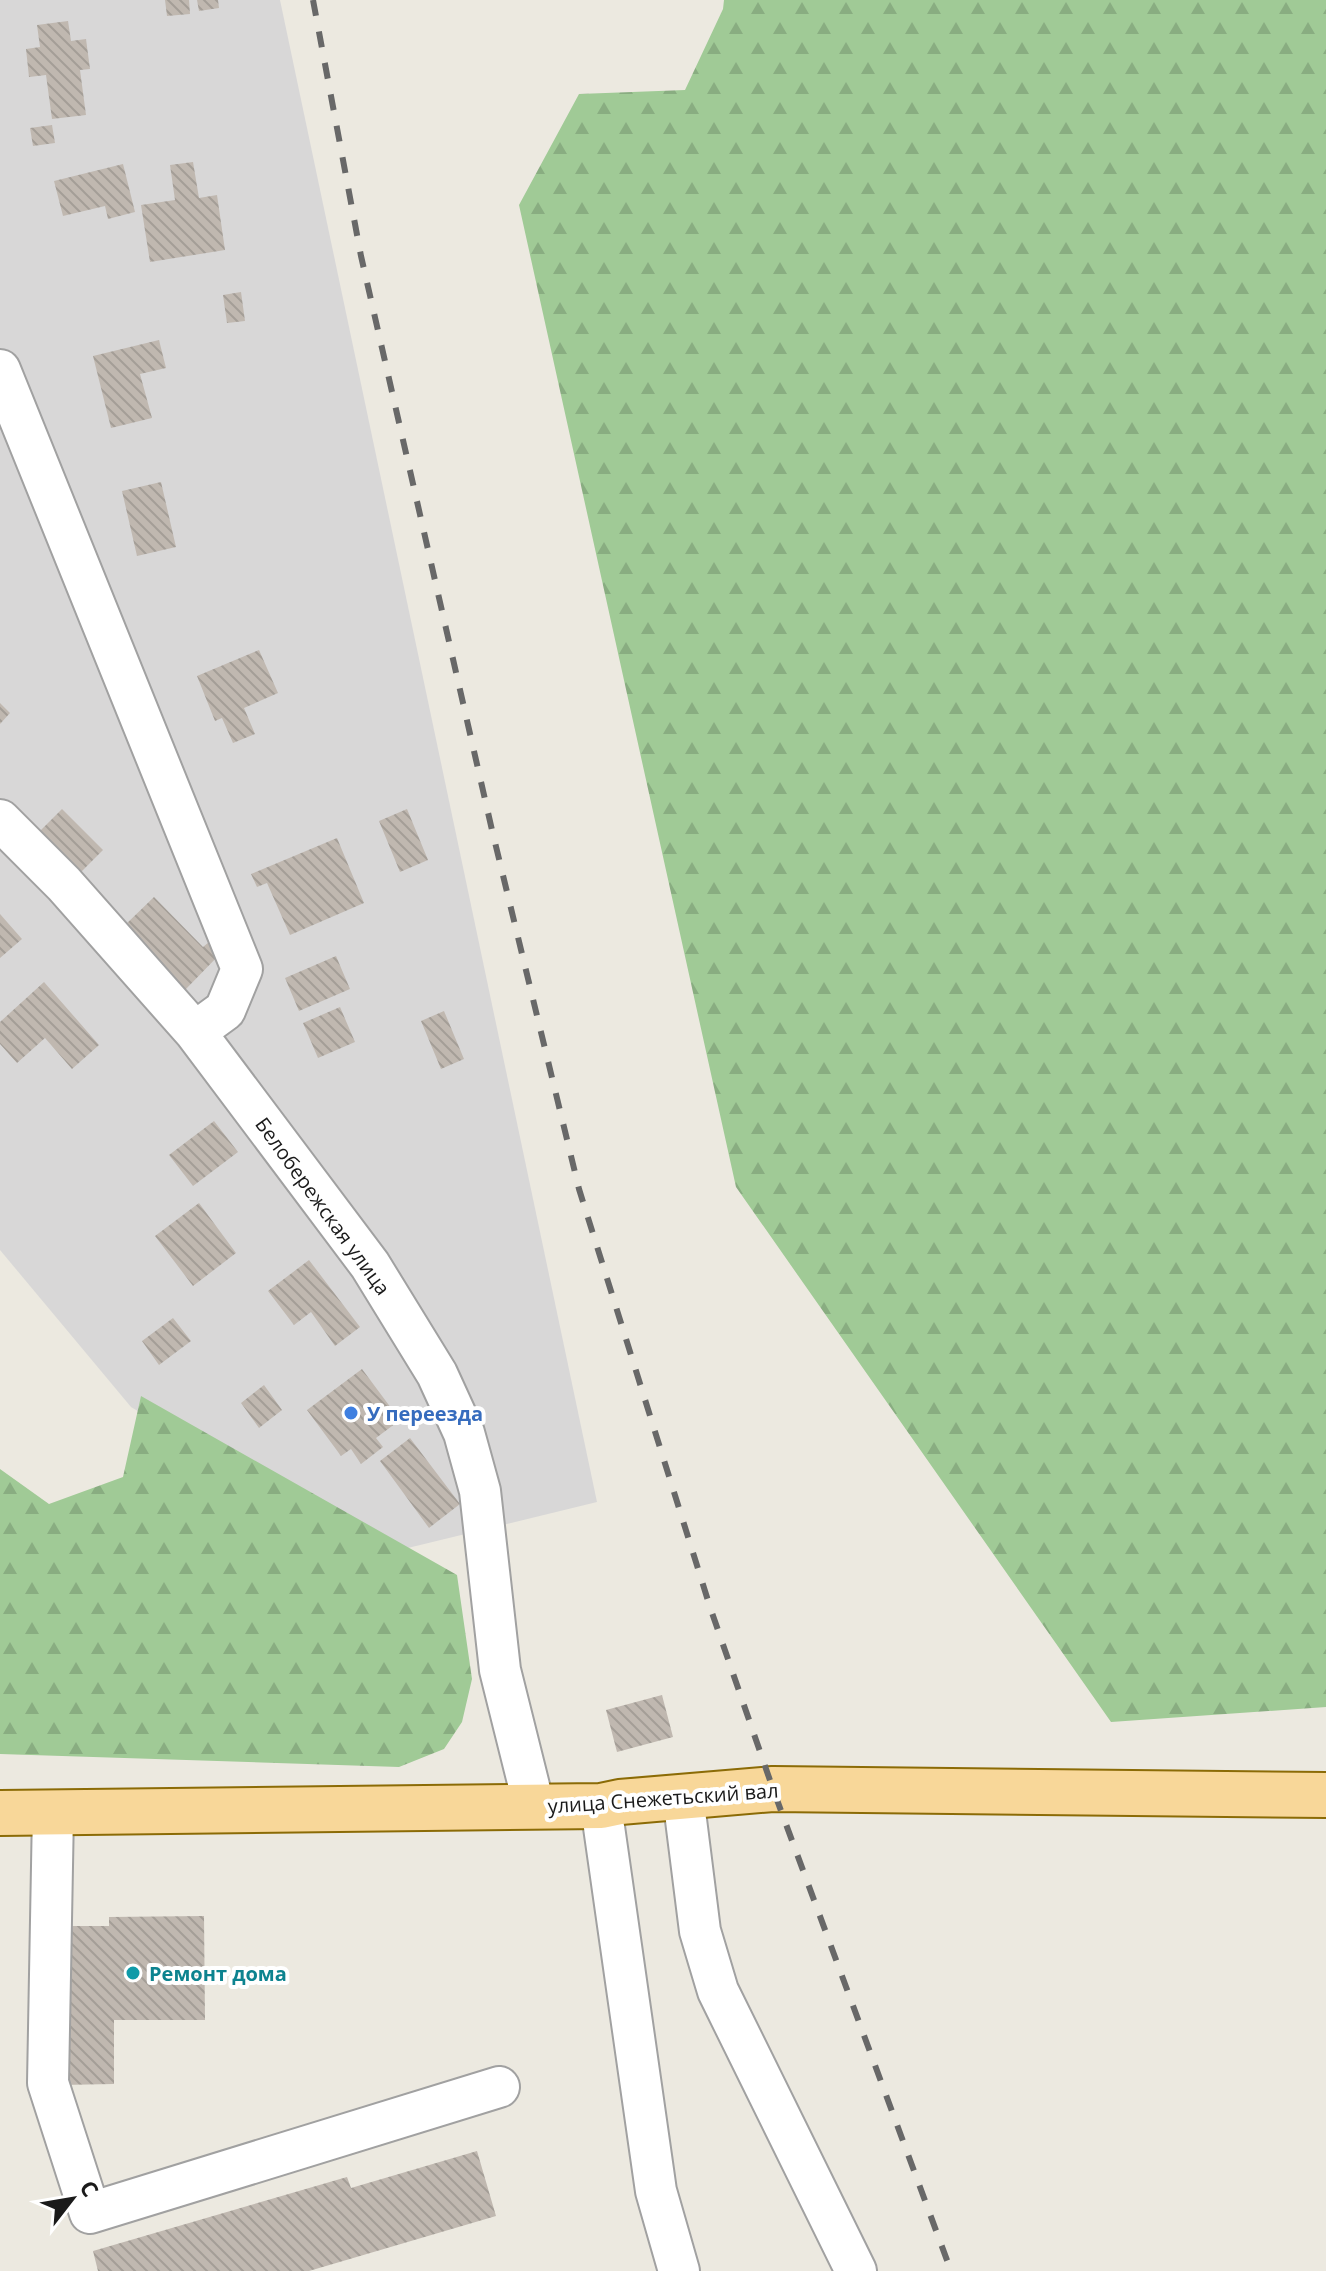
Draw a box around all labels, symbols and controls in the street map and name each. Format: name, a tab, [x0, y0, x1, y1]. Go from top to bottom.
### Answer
street label: Белобережская улица	[249, 1112, 397, 1300]
place label: У переезда	[367, 1400, 483, 1427]
marker: У переезда	[342, 1404, 360, 1422]
street label: улица Снежетьский вал	[547, 1776, 779, 1820]
place label: Ремонт дома	[149, 1960, 287, 1987]
marker: Ремонт дома	[124, 1964, 142, 1982]
north arrow	[32, 2159, 112, 2239]
text: С	[74, 2174, 106, 2202]

